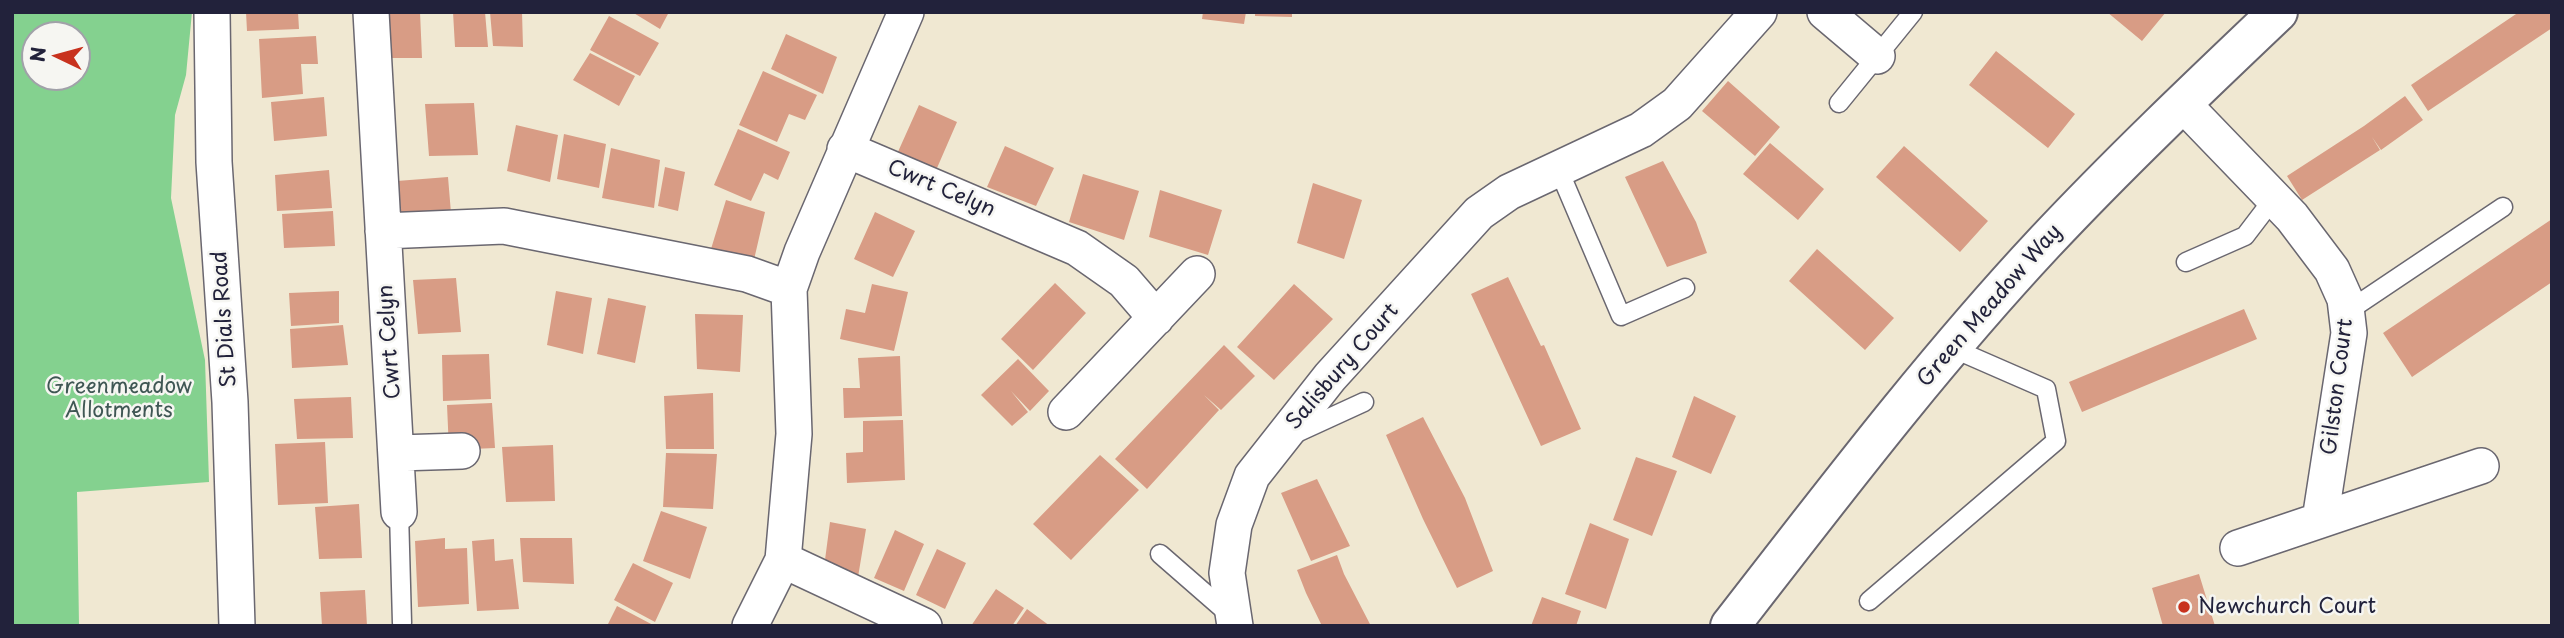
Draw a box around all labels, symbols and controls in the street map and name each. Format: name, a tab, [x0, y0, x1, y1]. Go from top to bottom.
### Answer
north arrow	[21, 21, 91, 91]
text: N	[22, 46, 52, 63]
street label: Cwrt Celyn	[883, 155, 999, 223]
street label: Green Meadow Way	[1913, 220, 2067, 392]
street label: St Dials Road	[208, 250, 242, 388]
street label: Cwrt Celyn	[373, 284, 407, 400]
street label: Salisbury Court	[1281, 299, 1405, 435]
street label: Gilston Court	[2317, 317, 2359, 457]
park label: Greenmeadow Allotments	[46, 374, 192, 424]
place label: Newchurch Court	[2198, 594, 2376, 620]
marker: Newchurch Court	[2176, 599, 2192, 615]

